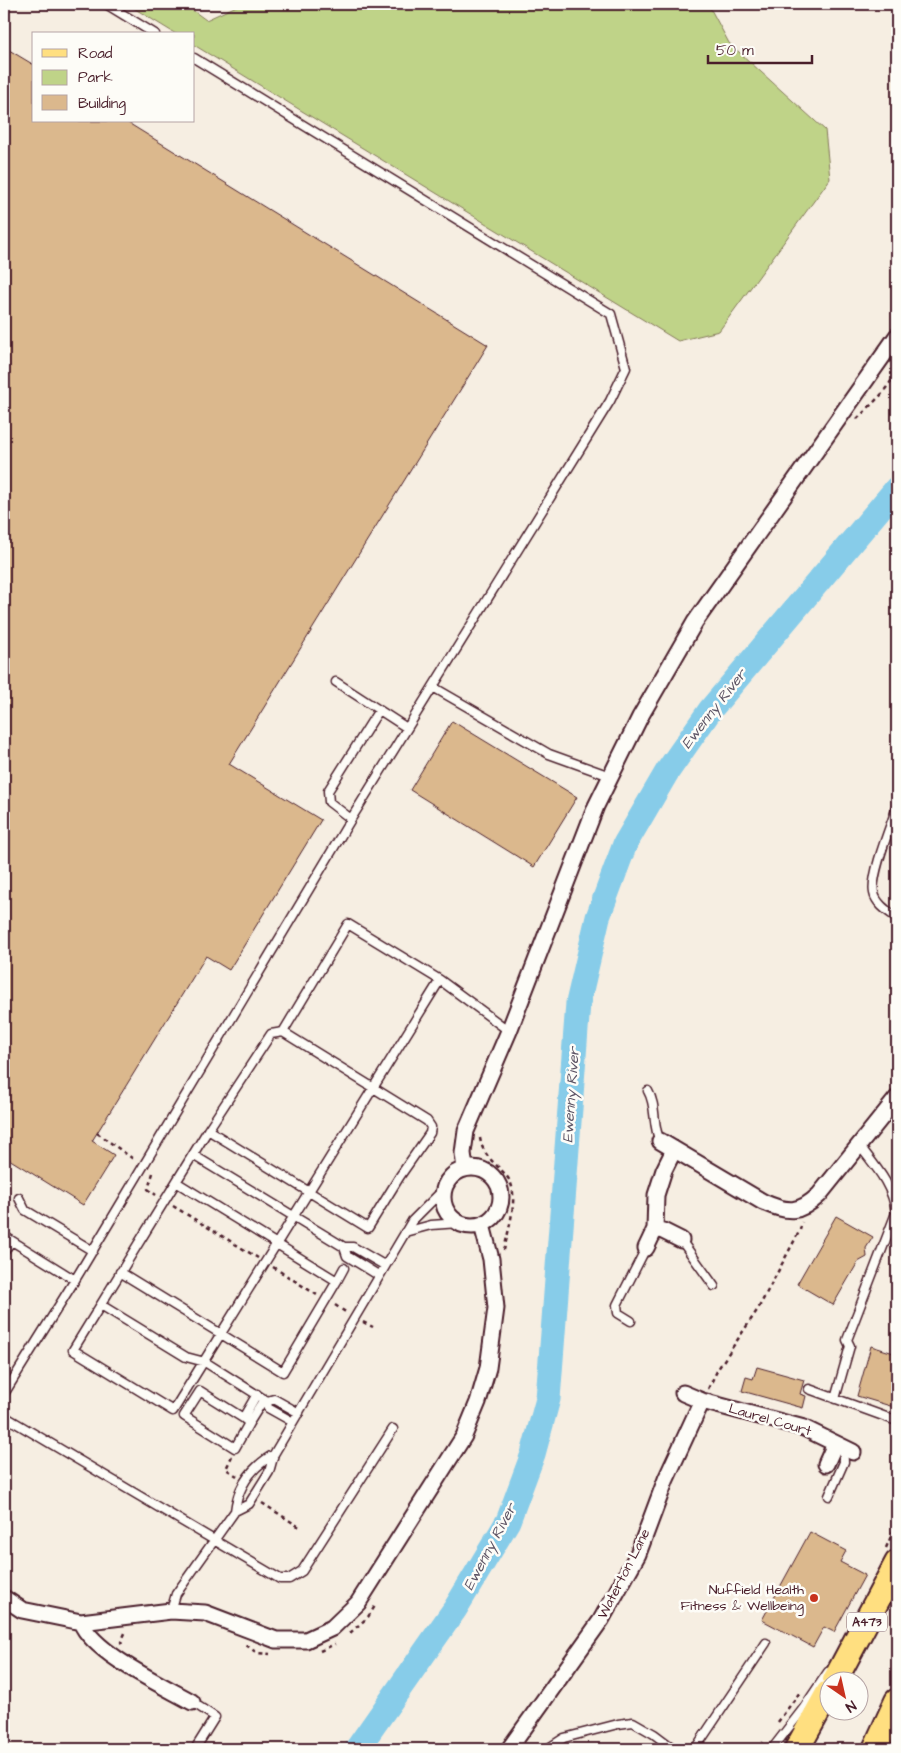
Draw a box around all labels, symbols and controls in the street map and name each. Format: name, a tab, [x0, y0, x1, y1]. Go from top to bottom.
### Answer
legend	[32, 32, 195, 122]
scale bar	[708, 32, 812, 64]
text: 50 m	[716, 40, 754, 61]
text: Road	[78, 43, 113, 64]
text: Park	[78, 67, 113, 88]
text: Building	[78, 93, 126, 115]
water label: Ewenny River	[676, 664, 754, 754]
water label: Ewenny River	[557, 1045, 586, 1143]
street label: Laurel Court	[726, 1399, 814, 1441]
water label: Ewenny River	[458, 1498, 523, 1595]
street label: Waterton Lane	[593, 1525, 656, 1623]
place label: Nuffield Health Fitness & Wellbeing	[680, 1580, 804, 1616]
marker: Nuffield Health Fitness & Wellbeing	[808, 1592, 820, 1604]
road number: A473	[847, 1612, 887, 1631]
north arrow	[818, 1670, 868, 1720]
text: N	[841, 1695, 860, 1717]

